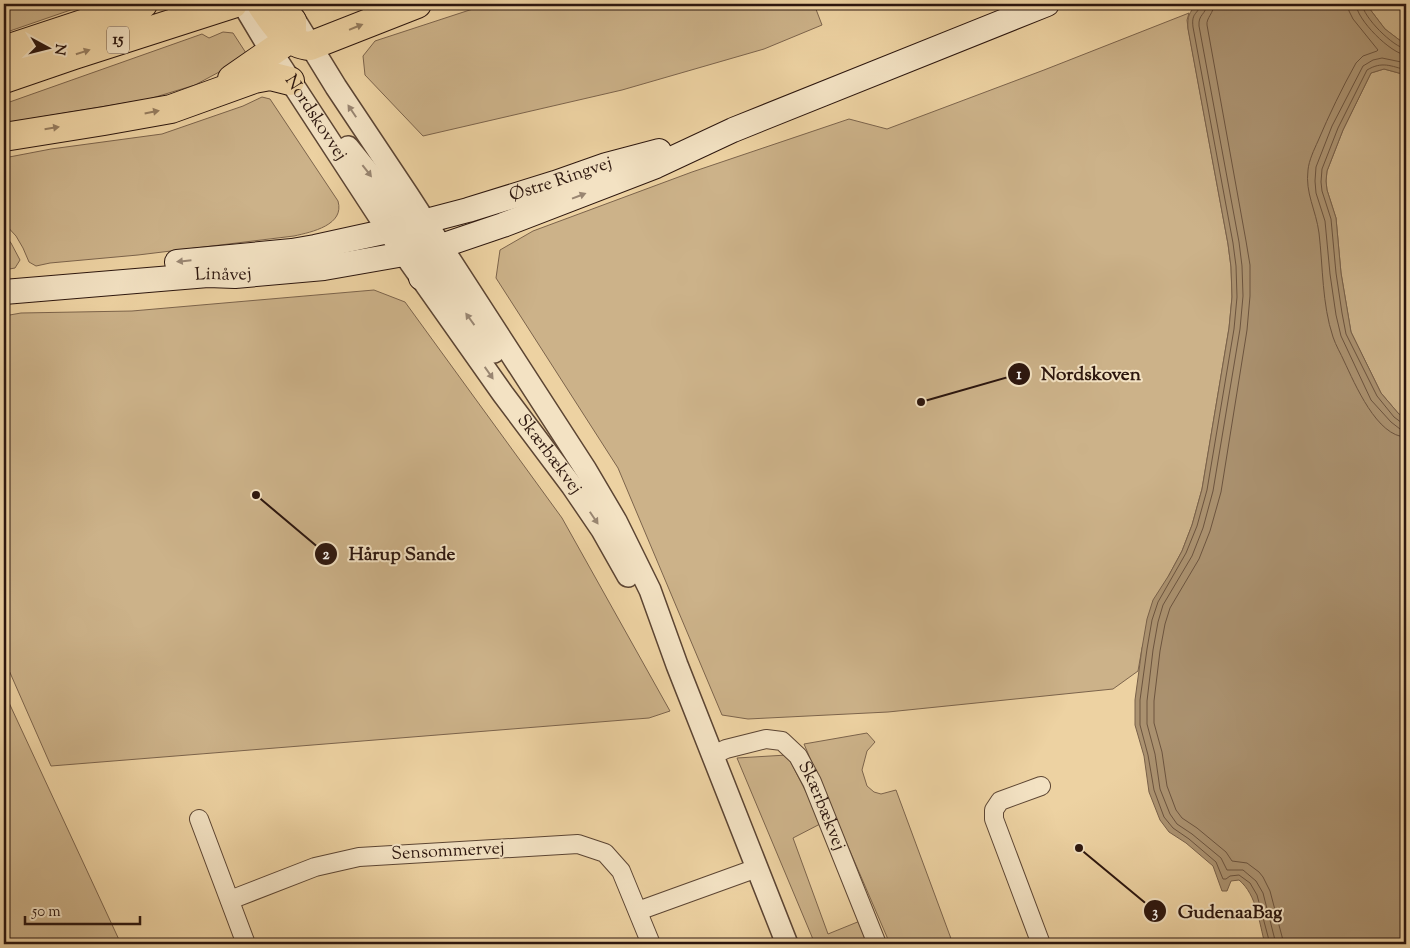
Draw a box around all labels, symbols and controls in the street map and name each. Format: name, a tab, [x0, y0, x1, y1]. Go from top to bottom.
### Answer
north arrow	[22, 22, 72, 72]
one-way arrow	[348, 23, 363, 30]
road number: 15	[107, 26, 129, 54]
text: N	[48, 43, 70, 56]
one-way arrow	[76, 48, 91, 56]
street label: Nordskovvej	[277, 70, 353, 167]
one-way arrow	[347, 104, 357, 117]
one-way arrow	[145, 108, 161, 116]
one-way arrow	[44, 124, 60, 132]
street label: Østre Ringvej	[506, 151, 615, 209]
one-way arrow	[362, 164, 373, 177]
one-way arrow	[572, 191, 586, 199]
one-way arrow	[176, 257, 192, 265]
street label: Linåvej	[194, 262, 253, 289]
one-way arrow	[465, 312, 475, 326]
callout: Nordskoven	[1006, 357, 1151, 391]
text: Nordskoven	[1041, 362, 1142, 389]
text: 1	[1016, 365, 1022, 386]
one-way arrow	[484, 367, 494, 380]
street label: Skærbækvej	[510, 409, 588, 500]
one-way arrow	[589, 512, 599, 525]
callout: Hårup Sande	[314, 537, 465, 571]
text: Hårup Sande	[349, 542, 455, 569]
text: 2	[322, 545, 330, 566]
street label: Skærbækvej	[790, 757, 851, 855]
street label: Sensommervej	[391, 836, 505, 868]
scale bar	[25, 893, 140, 925]
callout: GudenaaBag	[1142, 894, 1292, 928]
text: GudenaaBag	[1178, 900, 1283, 927]
text: 50 m	[31, 902, 61, 923]
text: 3	[1152, 903, 1158, 924]

